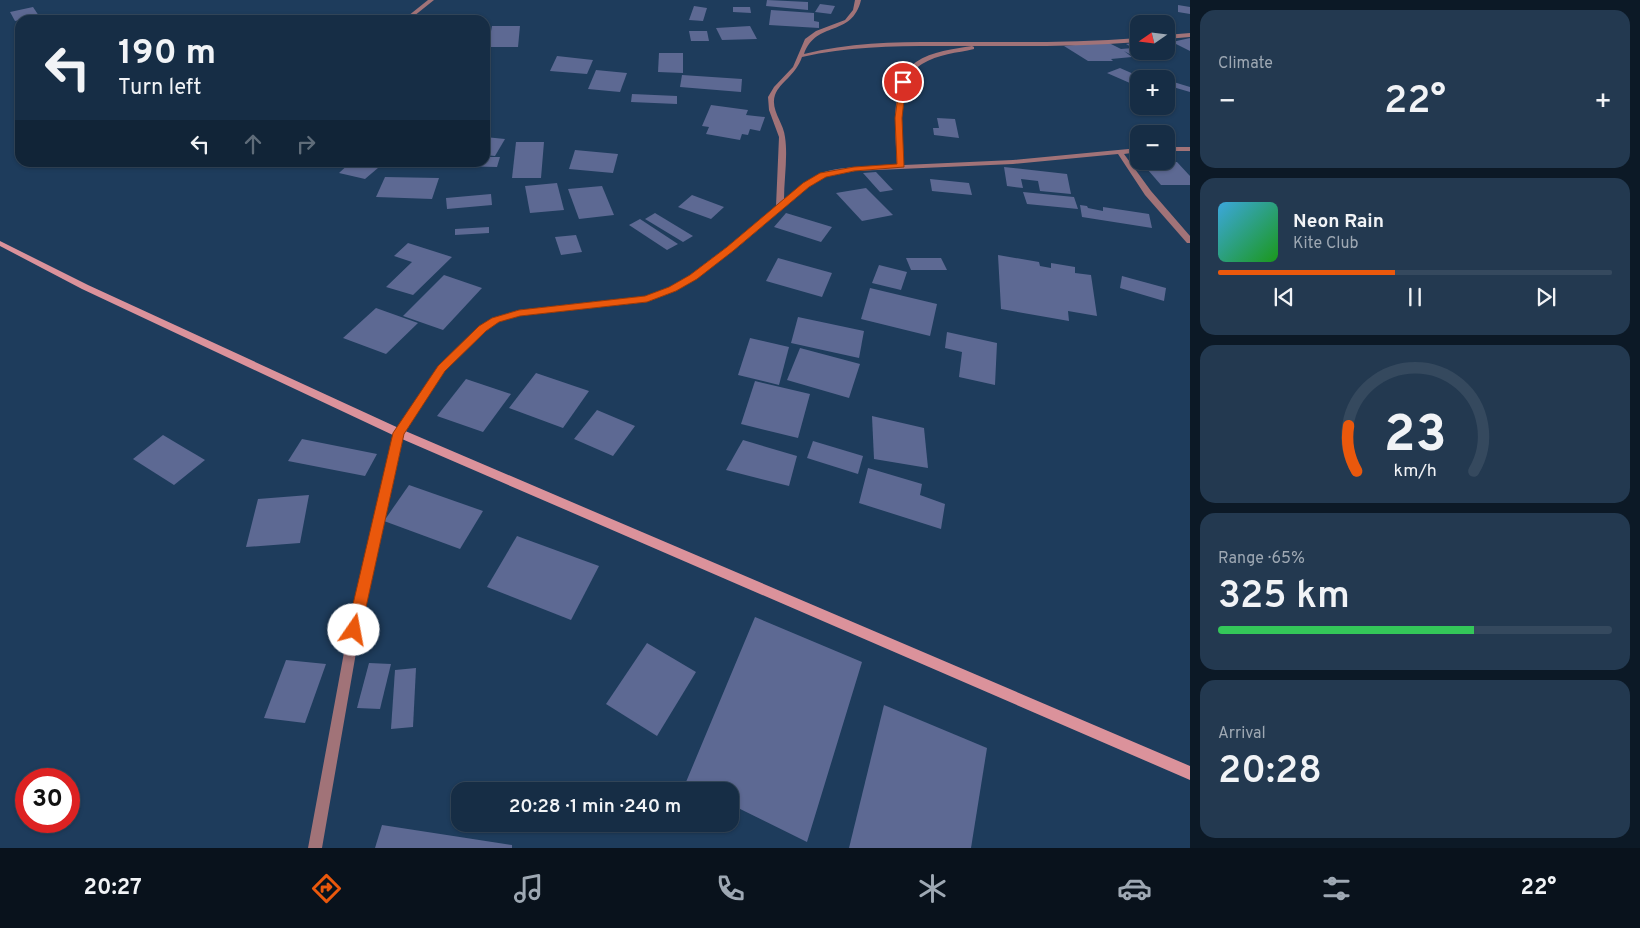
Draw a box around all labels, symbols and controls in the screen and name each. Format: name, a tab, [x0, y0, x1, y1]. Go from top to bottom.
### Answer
north arrow	[1130, 15, 1175, 60]
map controls	[1130, 15, 1175, 170]
text: 190 m	[118, 32, 216, 76]
icon: left	[35, 35, 100, 100]
text: Climate	[1218, 54, 1273, 74]
pin	[882, 61, 924, 103]
icon: arrive	[889, 68, 917, 96]
button: +	[1130, 70, 1175, 115]
text: Turn left	[118, 75, 201, 102]
text: 22°	[1384, 78, 1446, 127]
text: −	[1218, 85, 1236, 121]
text: +	[1594, 85, 1612, 121]
button: −	[1130, 125, 1175, 170]
icon: left	[186, 130, 214, 158]
icon: ahead	[239, 130, 267, 158]
icon: right	[292, 130, 320, 158]
text: Neon Rain	[1293, 210, 1384, 234]
text: Kite Club	[1293, 234, 1358, 254]
icon: previous	[1270, 283, 1298, 311]
icon: pause	[1401, 283, 1429, 311]
icon: next	[1532, 283, 1560, 311]
text: 23	[1384, 404, 1446, 470]
text: km/h	[1393, 460, 1437, 483]
text: Range · 65%	[1218, 549, 1305, 569]
text: 325 km	[1218, 573, 1350, 622]
position arrow	[327, 603, 379, 655]
text: Arrival	[1218, 724, 1266, 744]
text: 20:28	[1218, 748, 1322, 797]
speed limit sign: 30	[15, 768, 80, 833]
text: 20:28 · 1 min · 240 m	[509, 795, 681, 819]
icon: directions	[309, 871, 344, 906]
icon: music	[511, 871, 546, 906]
icon: phone	[713, 871, 748, 906]
icon: climate	[915, 871, 950, 906]
icon: car	[1117, 871, 1152, 906]
icon: filters	[1319, 871, 1354, 906]
text: 20:27	[83, 875, 142, 902]
text: 22°	[1520, 875, 1557, 902]

